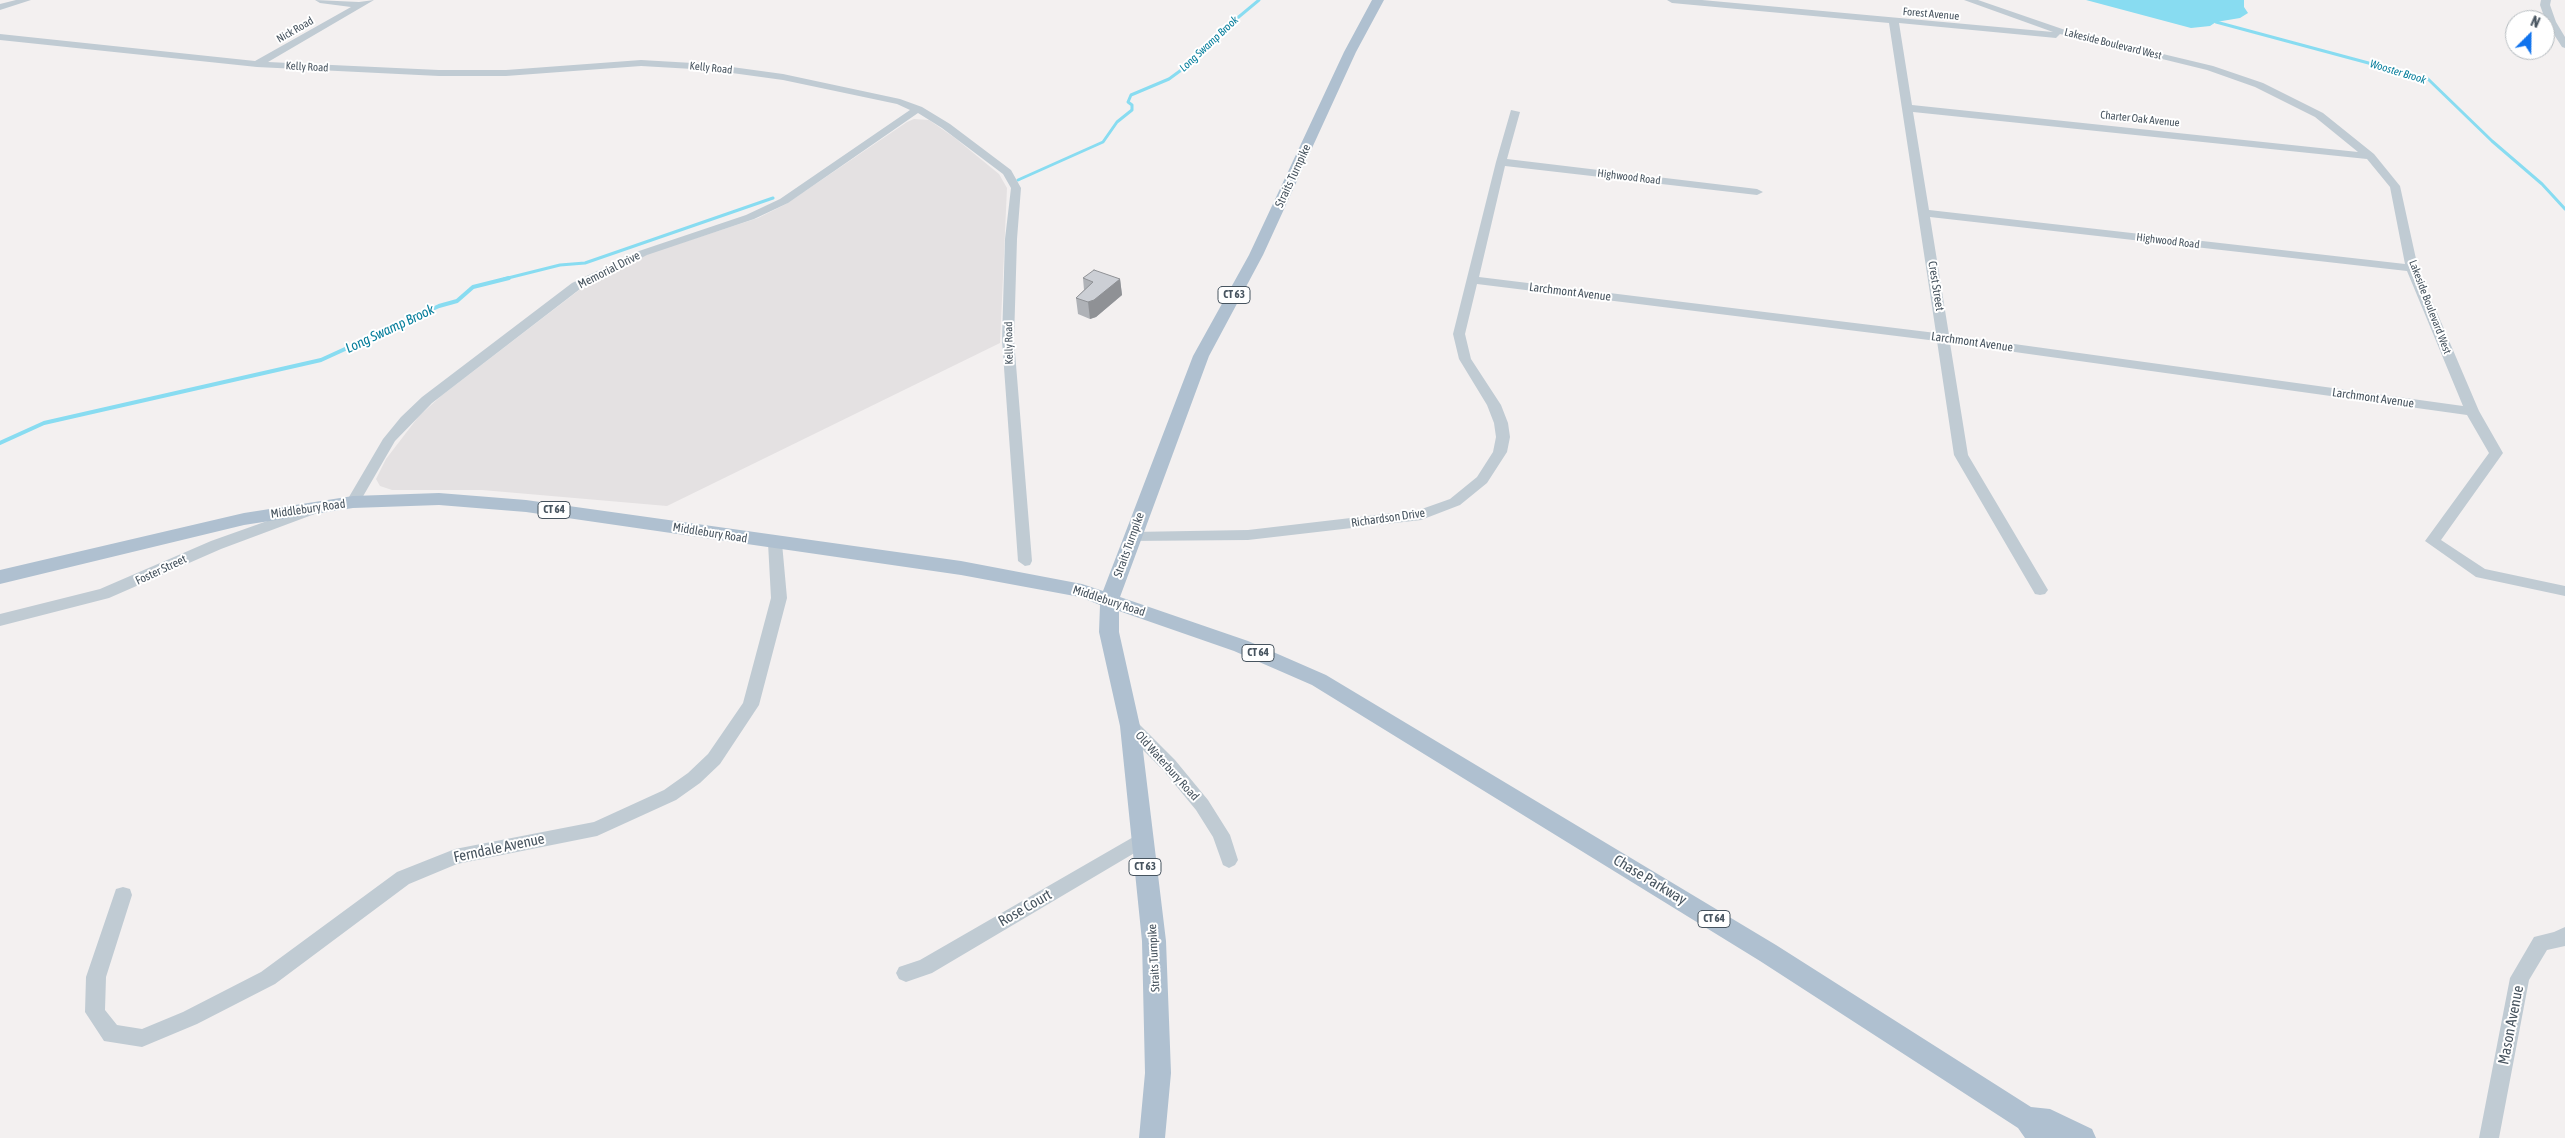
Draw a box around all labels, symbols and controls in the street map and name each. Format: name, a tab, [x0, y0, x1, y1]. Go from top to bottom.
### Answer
street label: Forest Avenue	[1902, 5, 1960, 23]
north arrow	[2505, 10, 2555, 60]
water label: Long Swamp Brook	[1177, 13, 1241, 75]
text: N	[2529, 13, 2542, 31]
street label: Nick Road	[274, 14, 316, 46]
street label: Lakeside Boulevard West	[2063, 26, 2163, 62]
water label: Wooster Brook	[2368, 57, 2428, 87]
street label: Kelly Road	[285, 59, 329, 75]
street label: Kelly Road	[689, 59, 733, 77]
street label: Charter Oak Avenue	[2100, 108, 2180, 130]
street label: Straits Turnpike	[1272, 142, 1314, 210]
street label: Highwood Road	[1597, 167, 1661, 187]
street label: Highwood Road	[2136, 231, 2200, 251]
street label: Memorial Drive	[576, 248, 642, 292]
street label: Lakeside Boulevard West	[2406, 258, 2454, 356]
street label: Crest Street	[1925, 260, 1947, 312]
street label: Larchmont Avenue	[1528, 280, 1612, 304]
road number: CT 63	[1218, 286, 1250, 304]
water label: Long Swamp Brook	[343, 301, 437, 357]
street label: Kelly Road	[1002, 321, 1016, 365]
street label: Larchmont Avenue	[1930, 329, 2014, 355]
street label: Larchmont Avenue	[2331, 385, 2415, 411]
street label: Middlebury Road	[270, 497, 346, 521]
road number: CT 64	[538, 502, 570, 518]
street label: Richardson Drive	[1350, 506, 1426, 530]
street label: Straits Turnpike	[1111, 510, 1147, 580]
street label: Middlebury Road	[672, 520, 748, 546]
street label: Foster Street	[133, 552, 189, 588]
street label: Middlebury Road	[1071, 583, 1147, 619]
road number: CT 64	[1242, 644, 1274, 661]
street label: Old Waterbury Road	[1132, 728, 1202, 804]
street label: Ferndale Avenue	[452, 830, 546, 866]
street label: Chase Parkway	[1610, 851, 1690, 909]
road number: CT 63	[1129, 859, 1161, 876]
street label: Rose Court	[995, 886, 1055, 930]
road number: CT 64	[1698, 911, 1730, 928]
street label: Straits Turnpike	[1145, 924, 1163, 992]
street label: Mason Avenue	[2495, 984, 2527, 1066]

